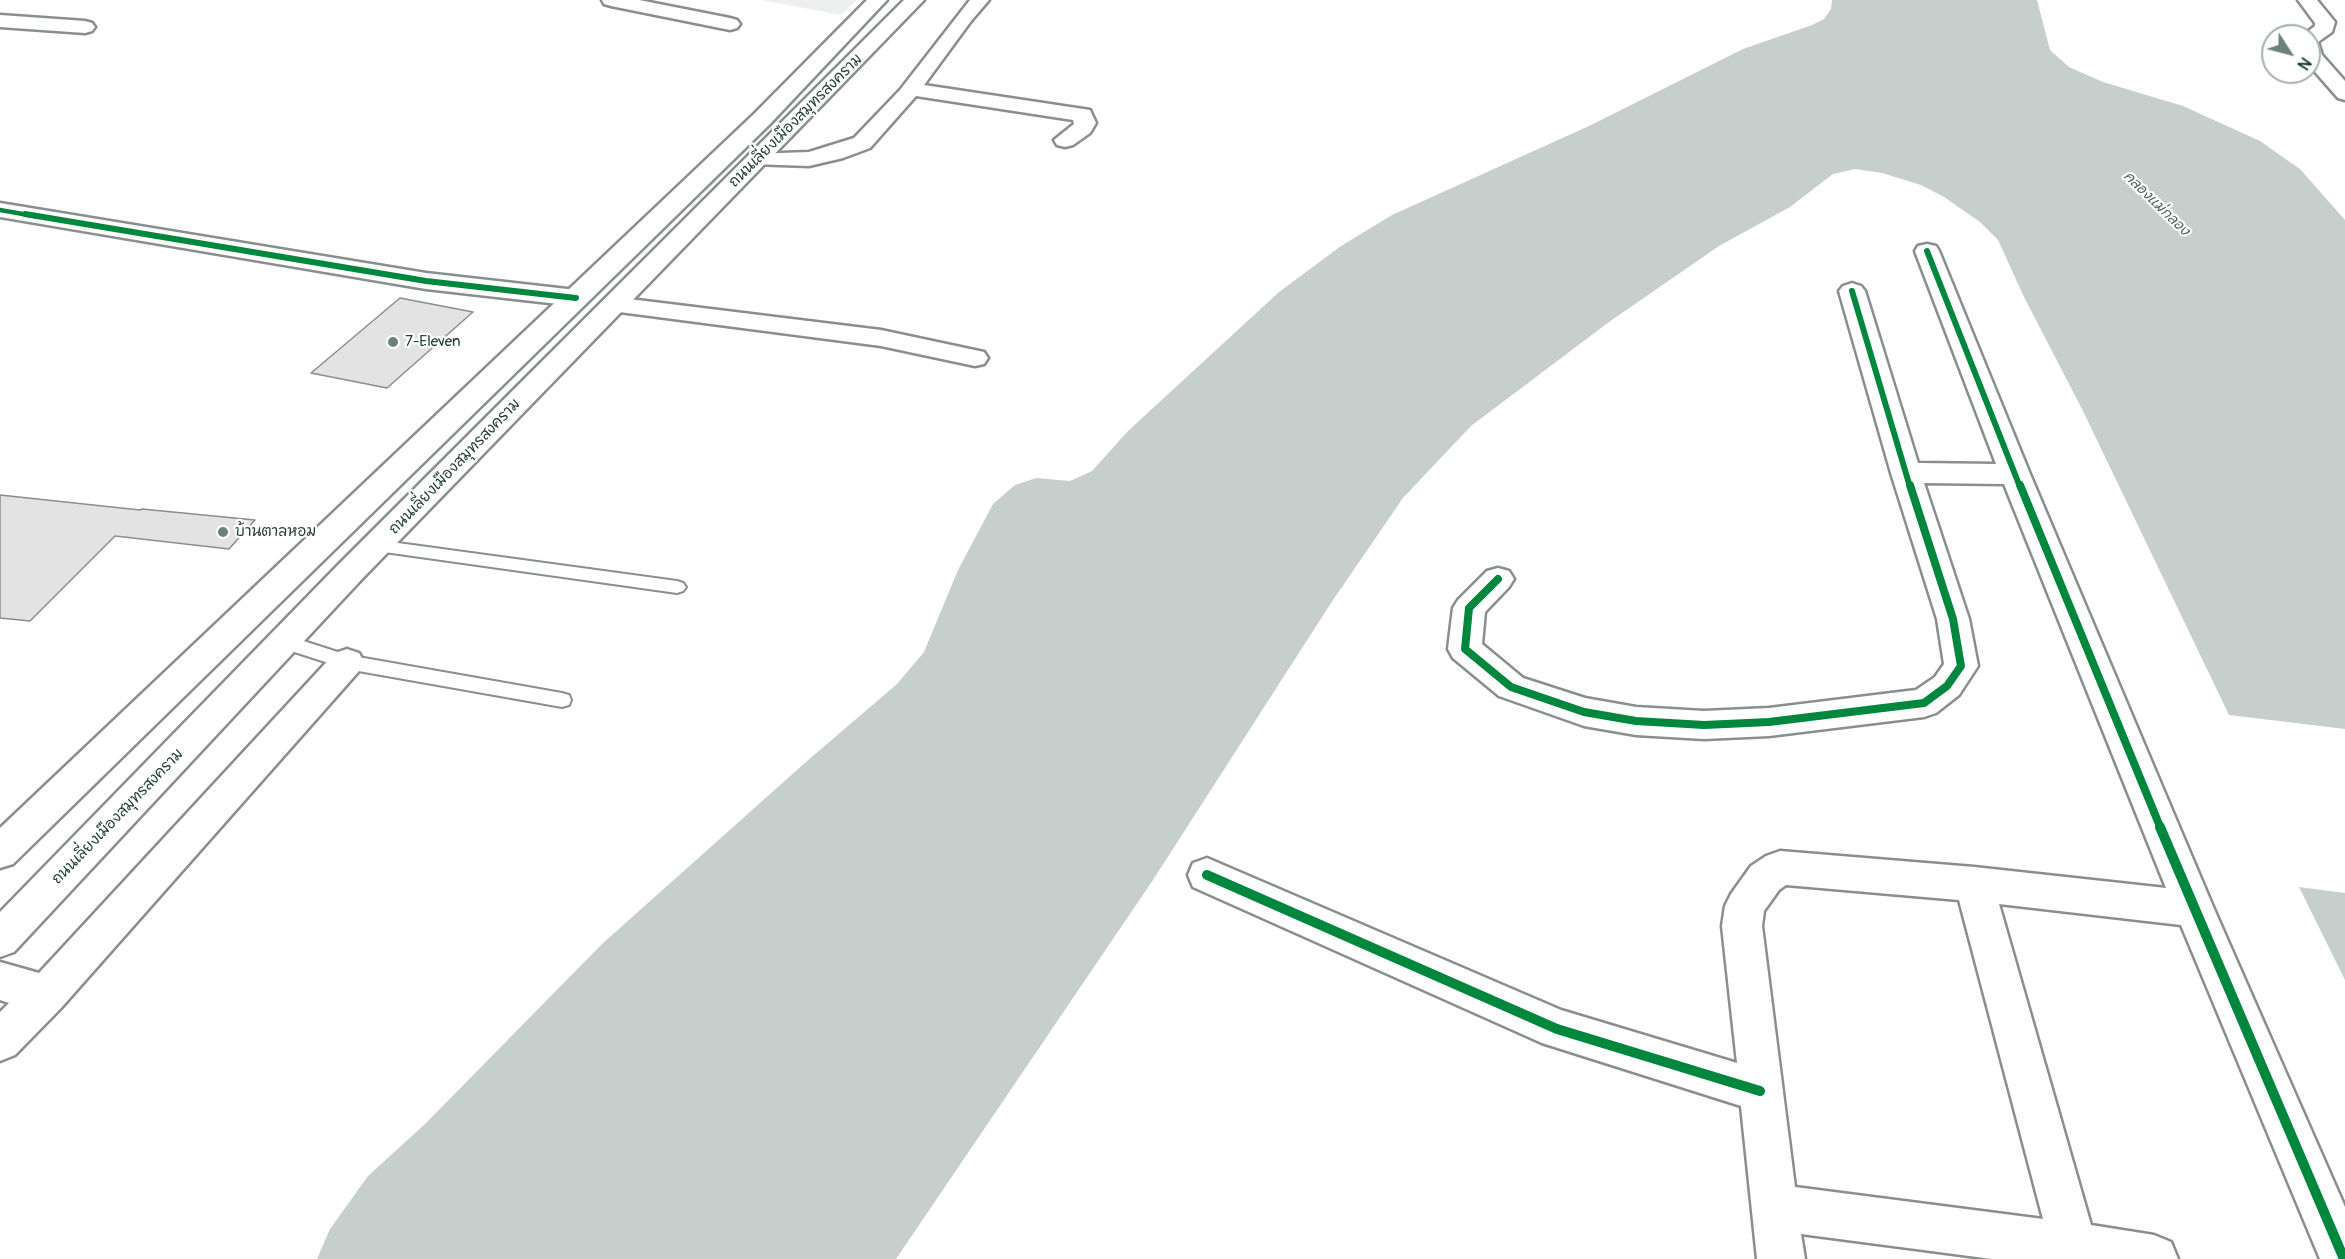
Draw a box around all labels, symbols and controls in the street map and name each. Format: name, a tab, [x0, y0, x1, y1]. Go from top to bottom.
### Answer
north arrow	[2261, 24, 2321, 84]
street label: ถนนเลี่ยงเมืองสมุทรสงคราม	[726, 51, 866, 191]
text: N	[2293, 53, 2315, 74]
water label: คลองแม่กลอง	[2120, 168, 2192, 240]
place label: 7-Eleven	[405, 333, 460, 351]
marker: 7-Eleven	[386, 335, 400, 349]
street label: ถนนเลี่ยงเมืองสมุทรสงคราม	[386, 396, 524, 538]
place label: บ้านตาลหอม	[235, 523, 316, 541]
marker: บ้านตาลหอม	[216, 525, 230, 539]
street label: ถนนเลี่ยงเมืองสมุทรสงคราม	[49, 746, 187, 888]

